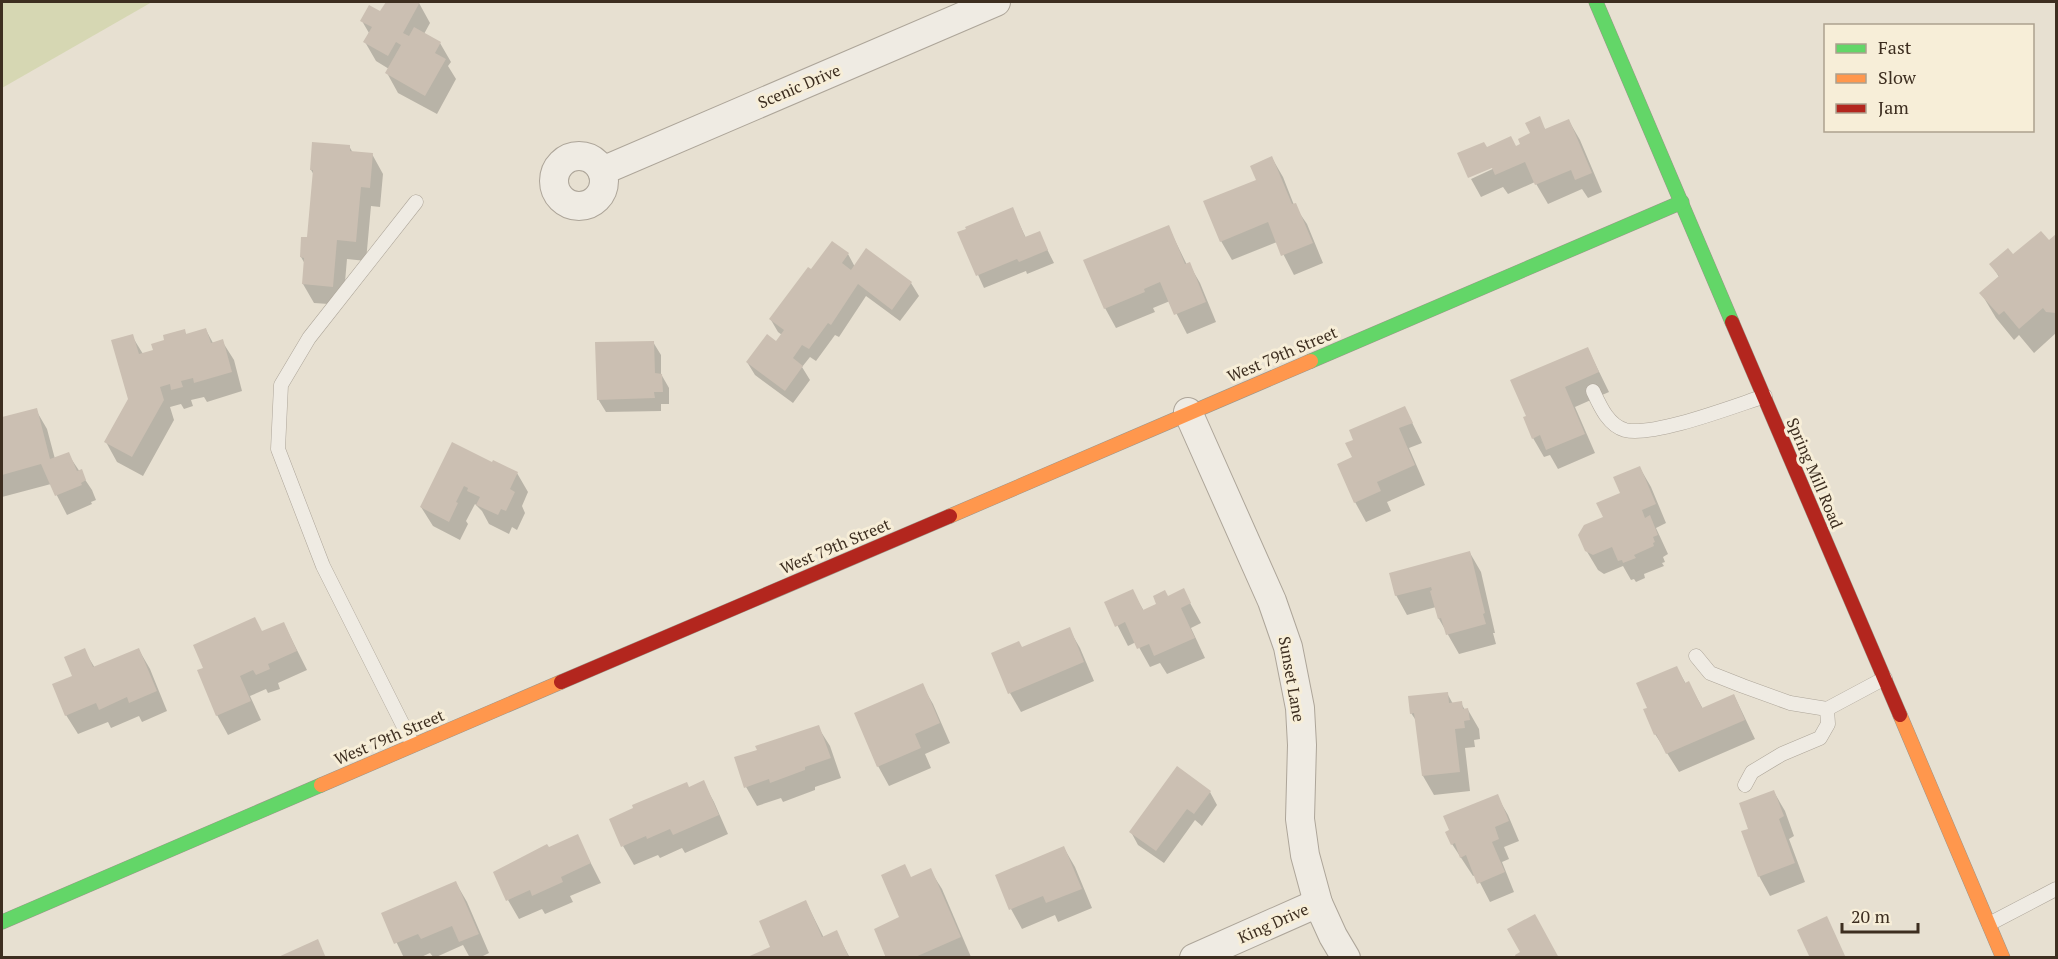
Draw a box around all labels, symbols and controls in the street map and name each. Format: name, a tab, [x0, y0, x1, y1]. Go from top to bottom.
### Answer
legend	[1824, 24, 2034, 132]
text: Fast	[1878, 35, 1912, 59]
street label: Scenic Drive	[754, 59, 844, 113]
text: Slow	[1878, 65, 1917, 89]
text: Jam	[1878, 95, 1909, 119]
street label: West 79th Street	[1224, 321, 1341, 387]
street label: Spring Mill Road	[1782, 414, 1848, 532]
street label: West 79th Street	[777, 513, 894, 579]
street label: Sunset Lane	[1274, 635, 1310, 723]
street label: West 79th Street	[331, 704, 448, 770]
scale bar	[1842, 896, 1918, 934]
street label: King Drive	[1234, 898, 1312, 948]
text: 20 m	[1851, 904, 1891, 928]

